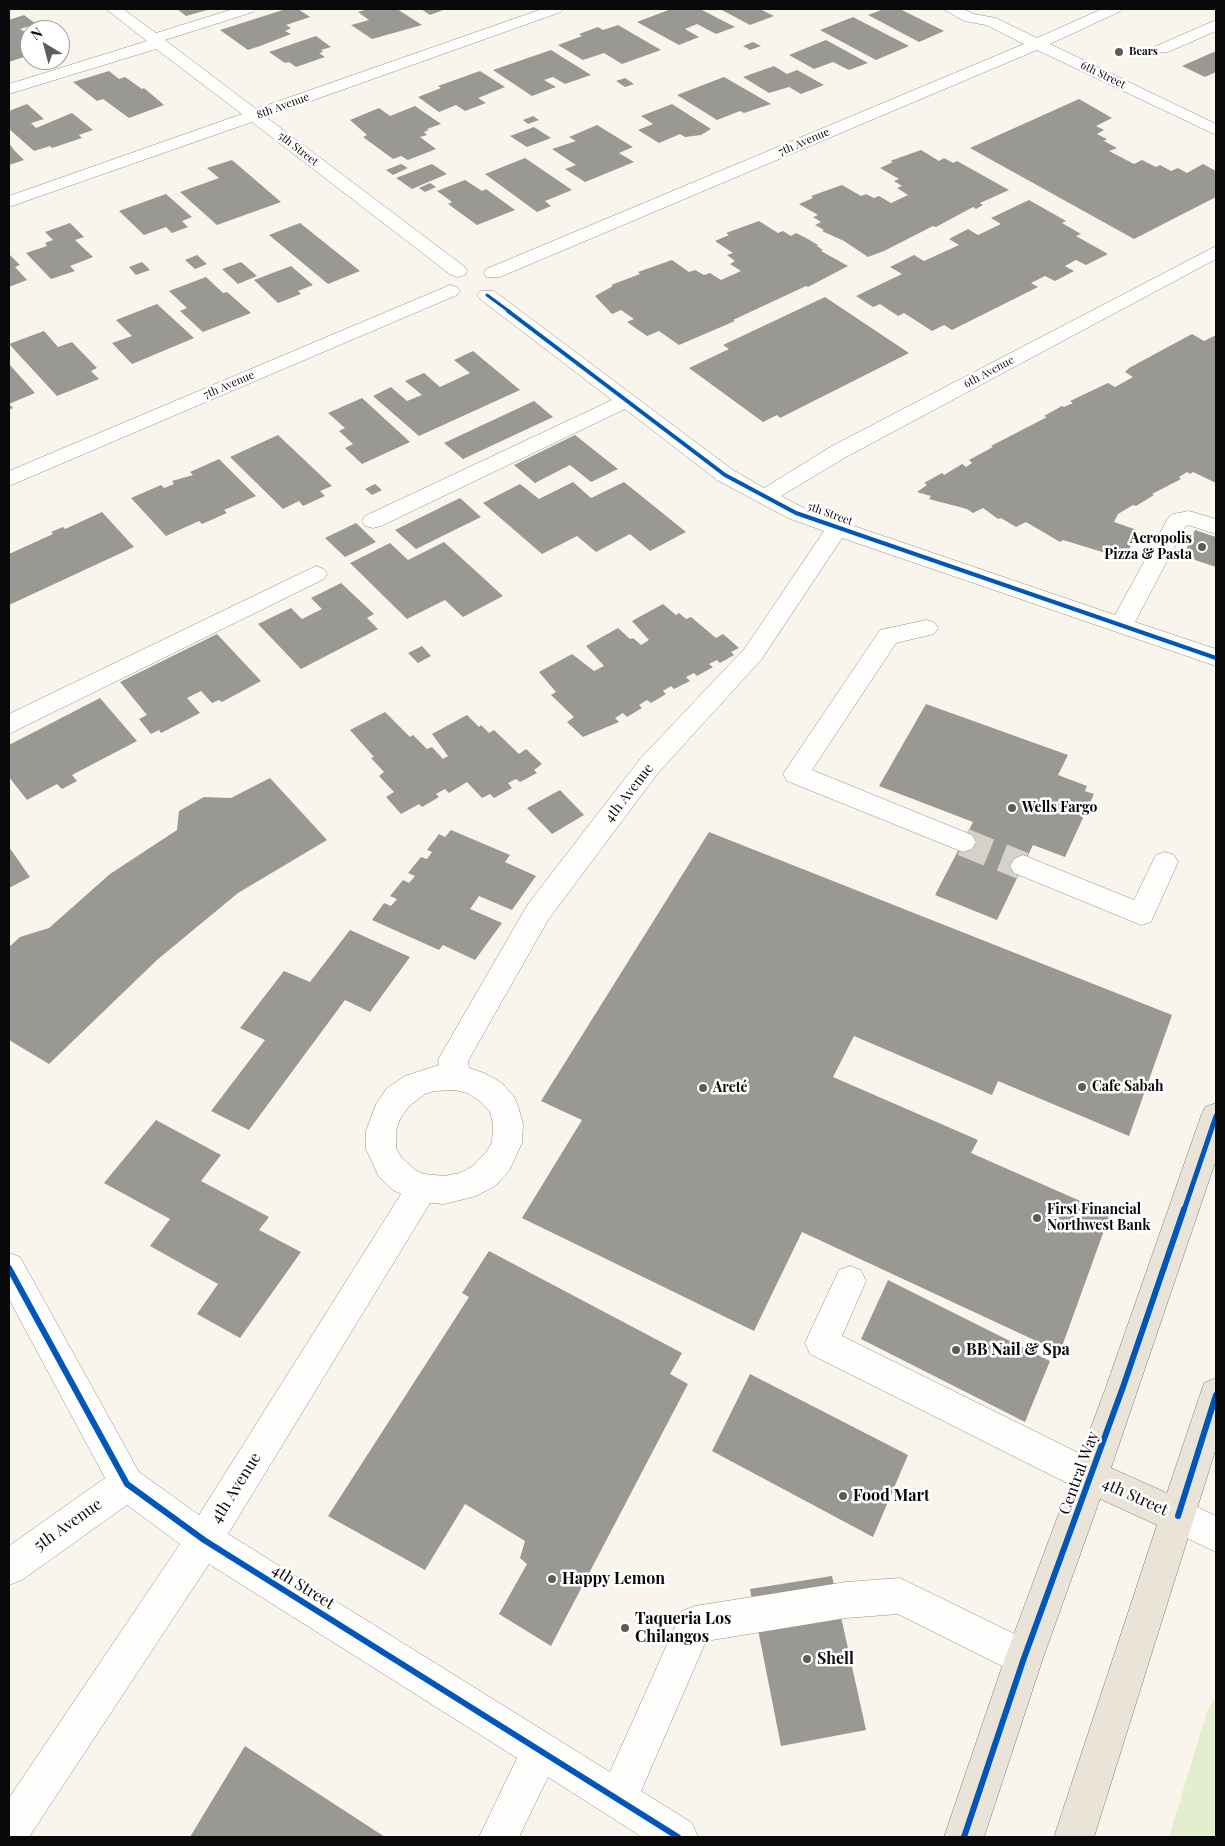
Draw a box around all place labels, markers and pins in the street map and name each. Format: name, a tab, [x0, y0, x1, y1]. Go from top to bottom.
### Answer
place label: Bears	[1129, 45, 1158, 59]
marker: Bears	[1113, 46, 1125, 58]
place label: Acropolis Pizza & Pasta	[1104, 531, 1192, 564]
marker: Acropolis Pizza & Pasta	[1196, 541, 1208, 553]
place label: Wells Fargo	[1022, 800, 1097, 816]
marker: Wells Fargo	[1006, 802, 1018, 814]
place label: Cafe Sabah	[1092, 1079, 1164, 1095]
place label: Areté	[713, 1080, 748, 1096]
marker: Cafe Sabah	[1076, 1081, 1088, 1093]
marker: Areté	[697, 1082, 709, 1094]
place label: First Financial Northwest Bank	[1047, 1202, 1151, 1234]
marker: First Financial Northwest Bank	[1031, 1212, 1043, 1224]
place label: BB Nail & Spa	[966, 1340, 1070, 1360]
marker: BB Nail & Spa	[950, 1344, 962, 1356]
place label: Food Mart	[853, 1486, 930, 1506]
marker: Food Mart	[837, 1490, 849, 1502]
place label: Happy Lemon	[562, 1569, 665, 1589]
marker: Happy Lemon	[546, 1573, 558, 1585]
place label: Taqueria Los Chilangos	[635, 1609, 731, 1647]
marker: Taqueria Los Chilangos	[619, 1622, 631, 1634]
place label: Shell	[817, 1649, 854, 1669]
marker: Shell	[801, 1653, 813, 1665]

